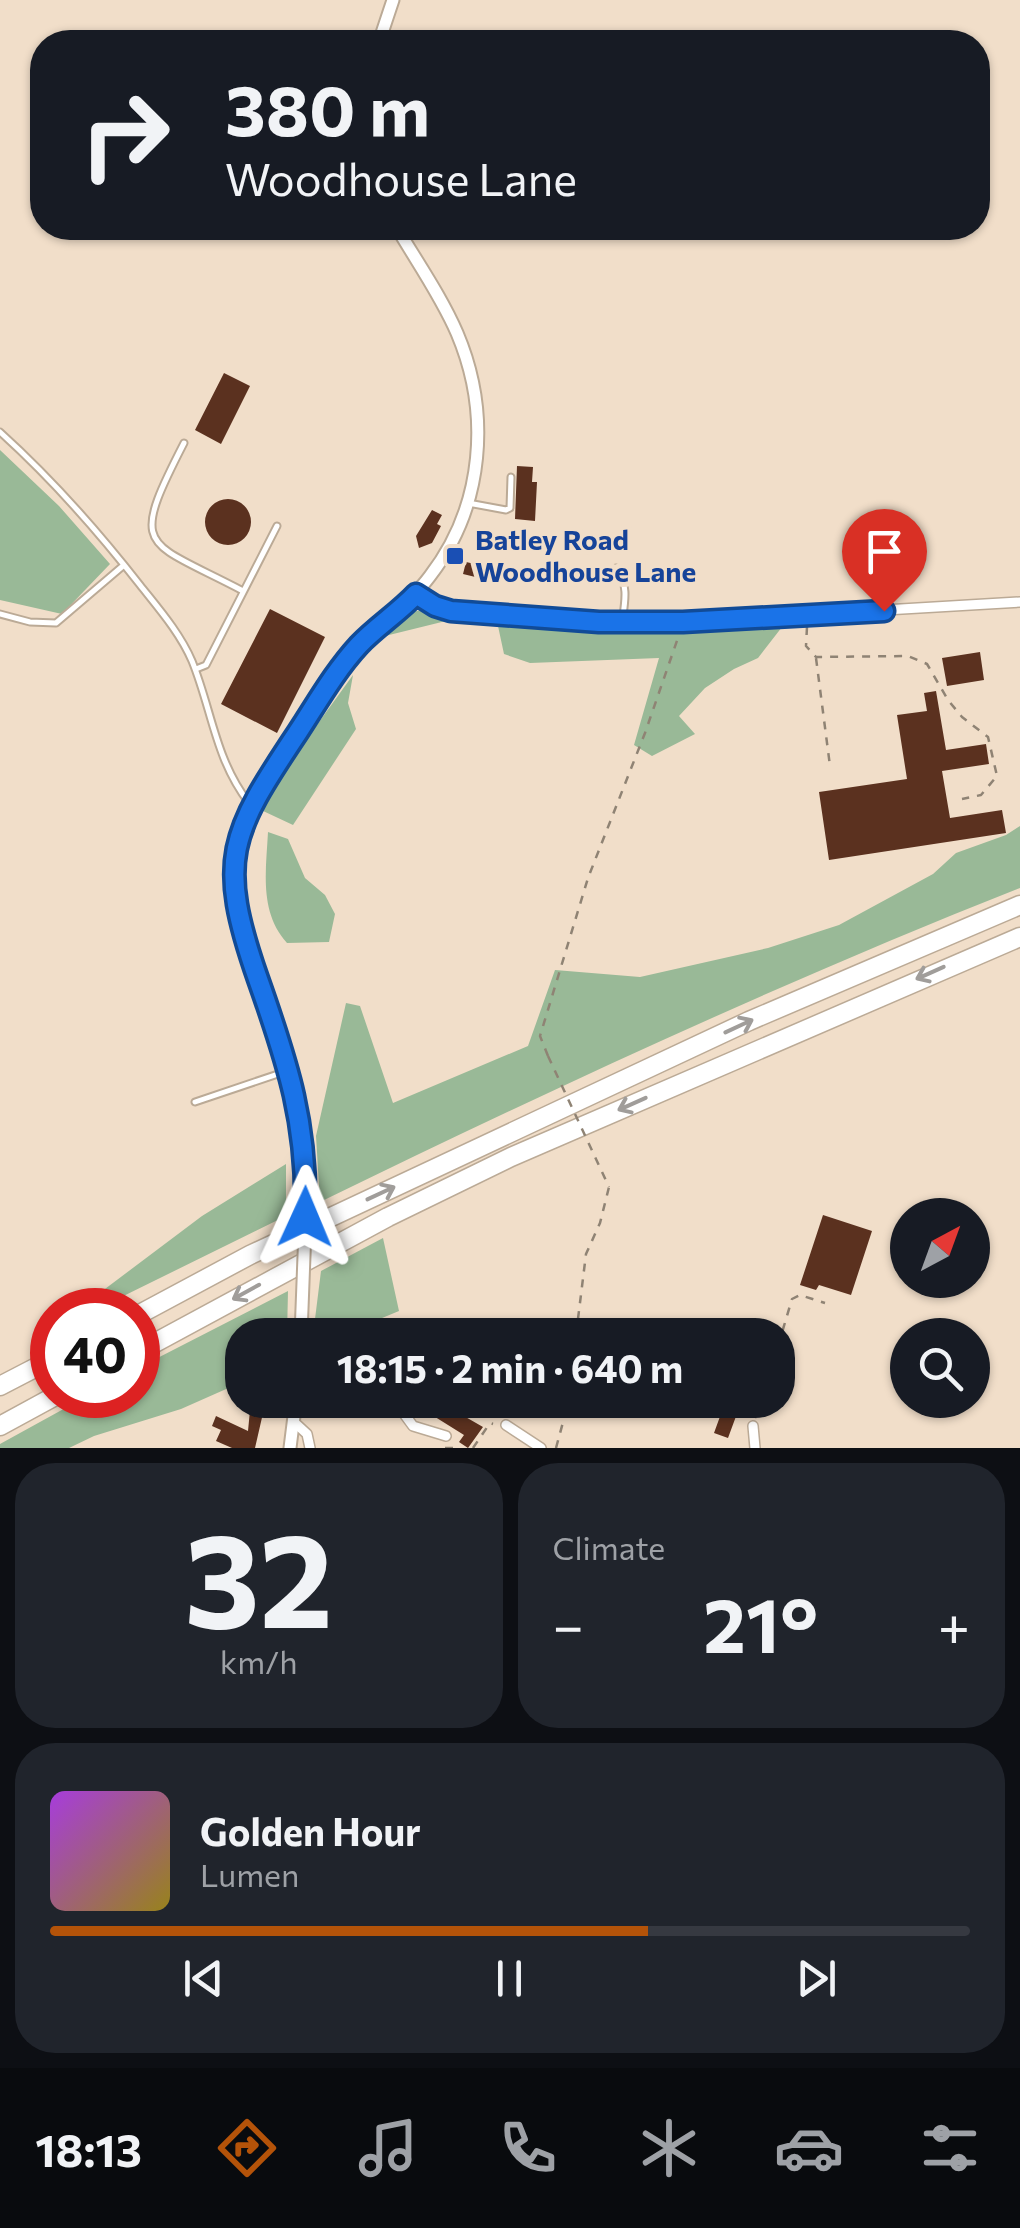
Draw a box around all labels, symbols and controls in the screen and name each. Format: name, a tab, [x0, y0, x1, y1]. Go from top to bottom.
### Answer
text: 380 m	[225, 65, 430, 150]
icon: right	[60, 70, 190, 200]
text: Woodhouse Lane	[225, 150, 577, 205]
pin	[842, 509, 927, 612]
place label: Batley Road Woodhouse Lane	[475, 522, 696, 588]
icon: arrive	[857, 524, 912, 579]
marker: Batley Road Woodhouse Lane	[444, 545, 466, 567]
one-way arrow	[915, 965, 946, 983]
one-way arrow	[723, 1016, 753, 1035]
one-way arrow	[617, 1096, 648, 1114]
position arrow	[253, 1165, 357, 1269]
one-way arrow	[365, 1183, 395, 1202]
north arrow	[890, 1198, 990, 1298]
map controls	[890, 1198, 990, 1418]
one-way arrow	[232, 1283, 261, 1303]
speed limit sign: 40	[30, 1288, 160, 1418]
button: search	[890, 1318, 990, 1418]
text: 18:15 · 2 min · 640 m	[337, 1344, 683, 1391]
text: 32	[184, 1496, 333, 1655]
text: Climate	[553, 1527, 665, 1567]
text: 21°	[703, 1577, 818, 1668]
text: −	[553, 1590, 584, 1657]
text: +	[938, 1590, 970, 1657]
text: km/h	[220, 1641, 298, 1681]
text: Golden Hour	[200, 1807, 421, 1854]
text: Lumen	[200, 1854, 299, 1894]
icon: previous	[176, 1951, 231, 2006]
icon: pause	[482, 1951, 537, 2006]
icon: next	[789, 1951, 844, 2006]
icon: directions	[212, 2113, 282, 2183]
icon: music	[353, 2113, 423, 2183]
icon: phone	[493, 2113, 563, 2183]
icon: climate	[634, 2113, 704, 2183]
icon: car	[774, 2113, 844, 2183]
icon: filters	[915, 2113, 985, 2183]
text: 18:13	[35, 2121, 142, 2176]

